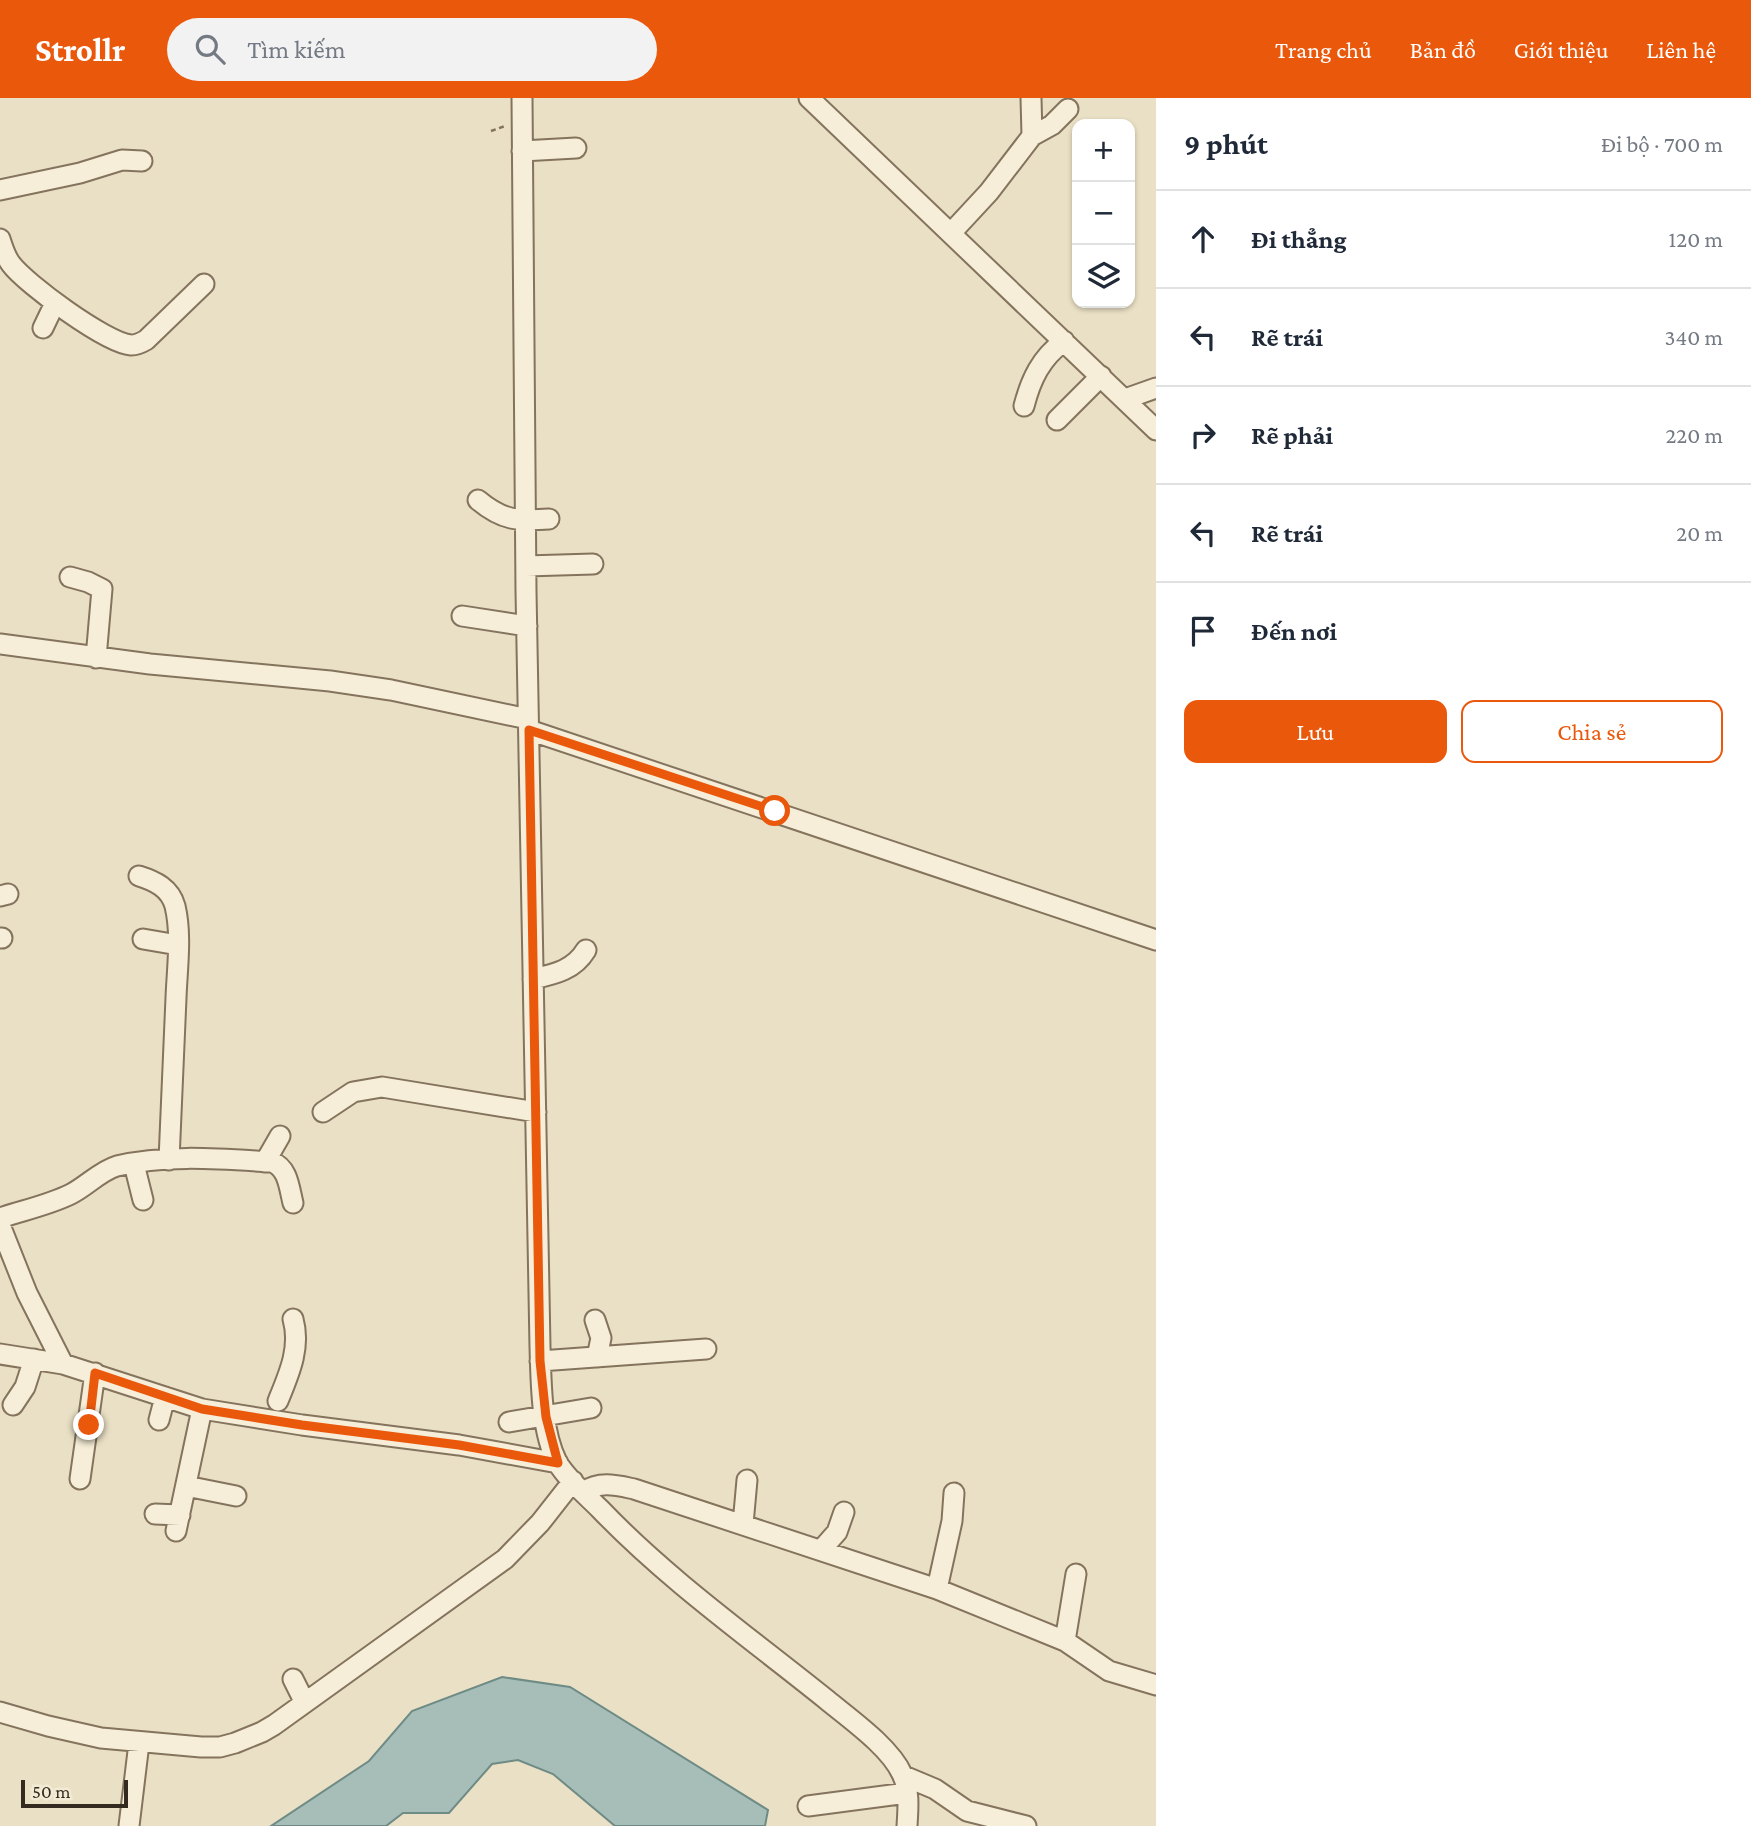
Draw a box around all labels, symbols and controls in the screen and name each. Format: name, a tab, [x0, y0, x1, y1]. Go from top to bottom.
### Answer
search box	[167, 18, 657, 81]
icon: search	[191, 30, 229, 68]
text: Strollr	[35, 31, 125, 68]
text: Tìm kiếm	[247, 35, 346, 64]
text: Trang chủ	[1275, 36, 1372, 63]
text: Bản đồ	[1410, 36, 1476, 63]
text: Giới thiệu	[1514, 36, 1608, 63]
text: Liên hệ	[1646, 36, 1716, 63]
map controls	[1072, 119, 1135, 308]
button: +	[1072, 119, 1135, 182]
text: 9 phút	[1184, 127, 1268, 160]
text: Đi bộ · 700 m	[1601, 131, 1723, 157]
button: −	[1072, 182, 1135, 245]
icon: ahead	[1184, 220, 1222, 258]
text: Đi thẳng	[1251, 225, 1347, 254]
text: 120 m	[1669, 226, 1723, 252]
button: layers	[1072, 245, 1135, 308]
icon: left	[1184, 318, 1222, 356]
text: Rẽ trái	[1251, 323, 1323, 352]
text: 340 m	[1665, 324, 1723, 350]
icon: right	[1184, 416, 1222, 454]
text: Rẽ phải	[1251, 421, 1333, 450]
text: 220 m	[1665, 422, 1723, 448]
icon: left	[1184, 514, 1222, 552]
text: Rẽ trái	[1251, 519, 1323, 548]
text: 20 m	[1676, 520, 1723, 546]
icon: arrive	[1184, 612, 1222, 650]
text: Đến nơi	[1251, 617, 1337, 646]
button: Lưu	[1184, 700, 1447, 763]
button: Chia sẻ	[1461, 700, 1723, 763]
route start	[759, 795, 790, 826]
route end	[73, 1409, 104, 1440]
scale bar	[21, 1777, 128, 1809]
text: 50 m	[32, 1781, 71, 1802]

